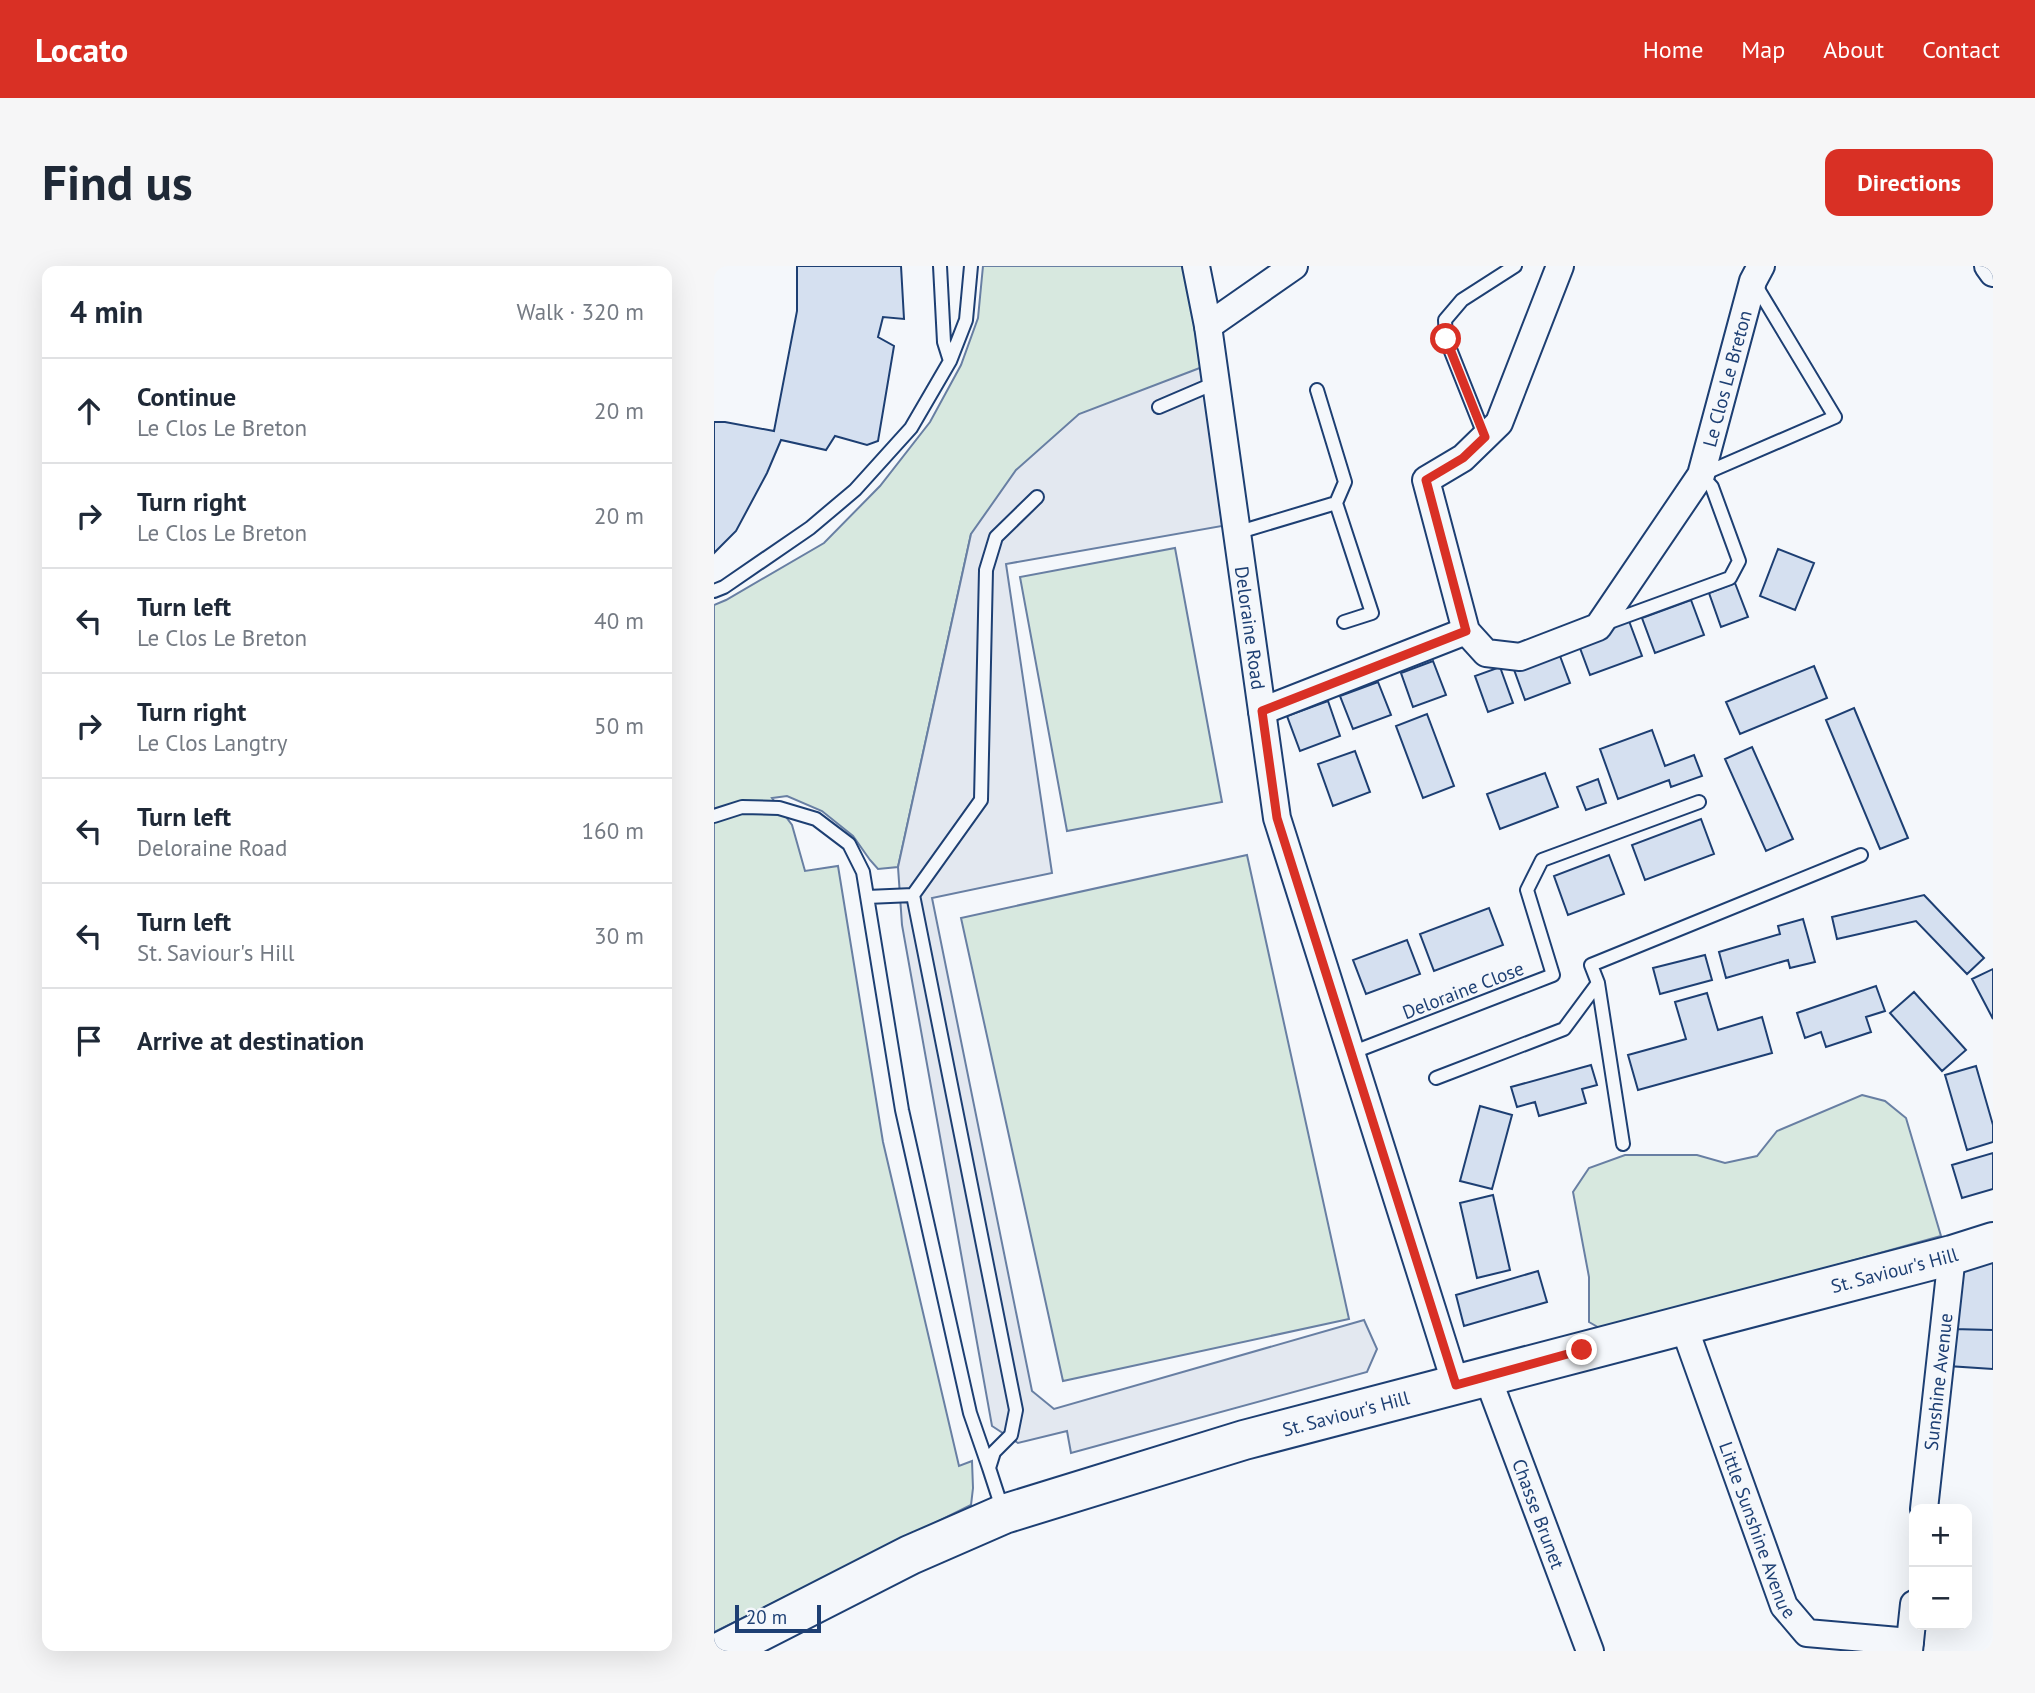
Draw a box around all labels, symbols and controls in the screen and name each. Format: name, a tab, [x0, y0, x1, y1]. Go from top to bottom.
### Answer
text: Locato	[35, 28, 128, 71]
text: Home	[1643, 34, 1703, 65]
text: Map	[1741, 34, 1785, 65]
text: About	[1823, 34, 1884, 65]
text: Contact	[1922, 34, 2000, 65]
button: Directions	[1825, 149, 1993, 216]
text: Find us	[42, 150, 193, 214]
text: 4 min	[70, 292, 143, 331]
text: Walk · 320 m	[517, 297, 644, 326]
street label: Le Clos Le Breton	[1697, 307, 1757, 449]
route start	[1430, 323, 1461, 354]
text: Continue	[137, 380, 236, 413]
icon: ahead	[70, 392, 108, 430]
text: 20 m	[594, 396, 644, 425]
text: Le Clos Le Breton	[137, 413, 307, 442]
text: Turn right	[137, 485, 246, 518]
icon: right	[70, 497, 108, 535]
text: 20 m	[594, 501, 644, 530]
text: Le Clos Le Breton	[137, 518, 307, 547]
street label: Deloraine Road	[1230, 565, 1271, 691]
text: Turn left	[137, 590, 231, 623]
icon: left	[70, 602, 108, 640]
text: 40 m	[594, 606, 644, 635]
text: Le Clos Le Breton	[137, 623, 307, 652]
text: Turn right	[137, 695, 246, 728]
icon: right	[70, 707, 108, 745]
text: 50 m	[594, 711, 644, 740]
text: Le Clos Langtry	[137, 728, 287, 757]
text: Turn left	[137, 800, 231, 833]
icon: left	[70, 812, 108, 850]
text: 160 m	[582, 816, 644, 845]
text: Deloraine Road	[137, 833, 287, 862]
text: Turn left	[137, 905, 231, 938]
icon: left	[70, 917, 108, 955]
text: 30 m	[594, 921, 644, 950]
text: St. Saviour's Hill	[137, 938, 295, 967]
street label: Deloraine Close	[1399, 956, 1527, 1024]
icon: arrive	[70, 1022, 108, 1060]
text: Arrive at destination	[137, 1024, 364, 1057]
street label: St. Saviour's Hill	[1828, 1242, 1961, 1298]
street label: Sunshine Avenue	[1919, 1312, 1958, 1452]
route end	[1566, 1334, 1597, 1365]
street label: St. Saviour's Hill	[1280, 1385, 1412, 1441]
street label: Little Sunshine Avenue	[1714, 1438, 1801, 1623]
street label: Chasse Brunet	[1507, 1455, 1570, 1573]
map controls	[1909, 1504, 1972, 1630]
button: +	[1909, 1504, 1972, 1567]
button: −	[1909, 1567, 1972, 1630]
scale bar	[735, 1602, 821, 1634]
text: 20 m	[746, 1605, 787, 1629]

